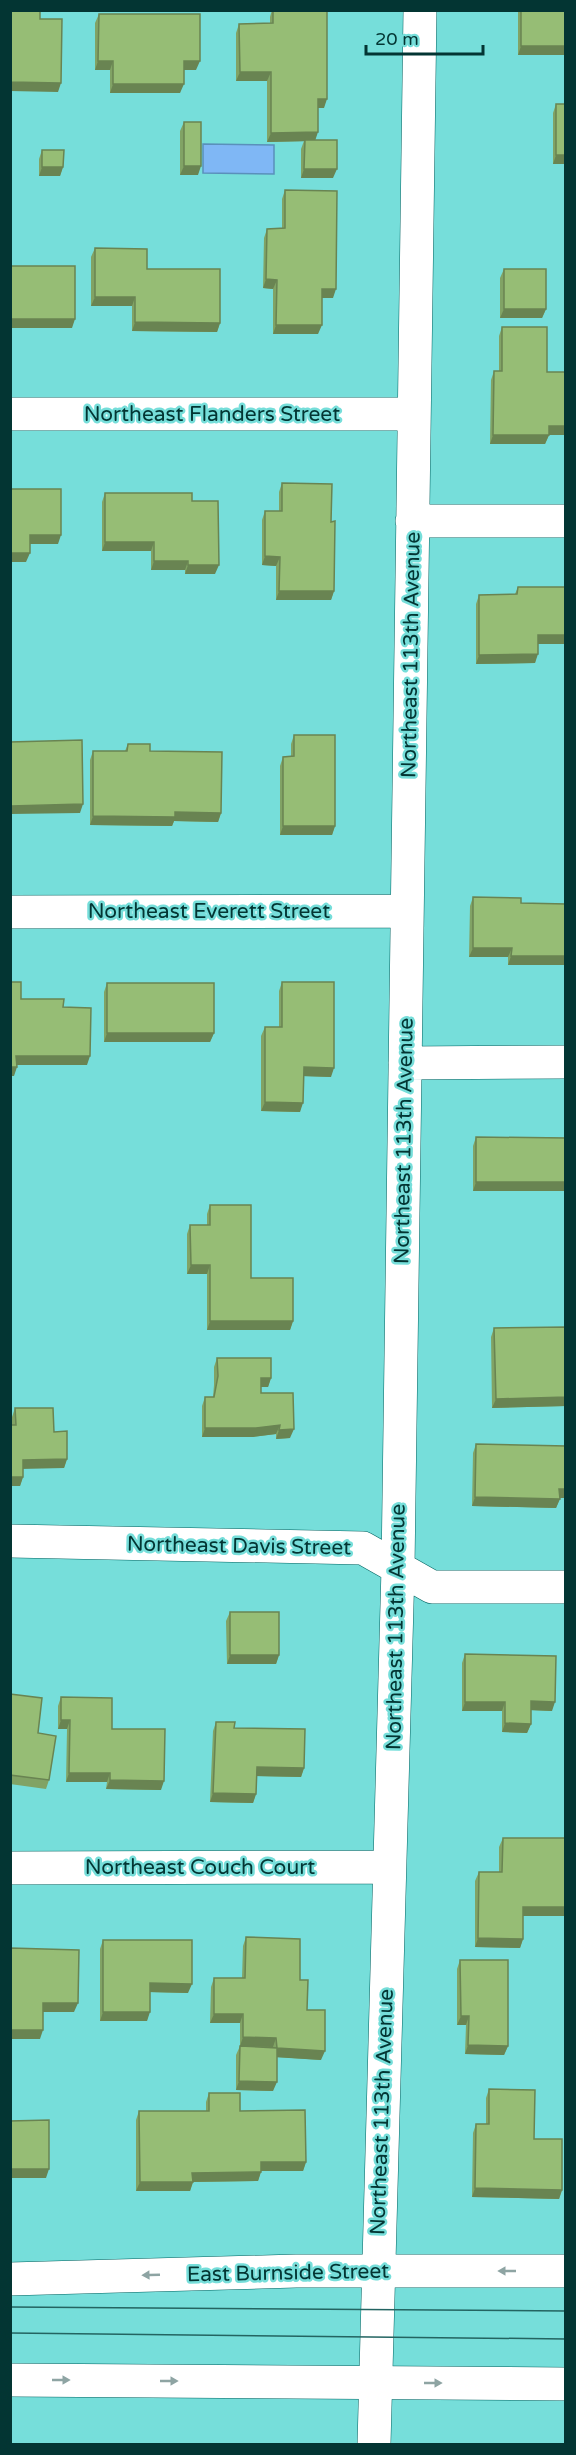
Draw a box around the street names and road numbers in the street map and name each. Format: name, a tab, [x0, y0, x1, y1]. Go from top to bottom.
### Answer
street label: Northeast Flanders Street	[84, 402, 340, 427]
street label: Northeast 113th Avenue	[396, 532, 426, 778]
street label: Northeast Everett Street	[88, 899, 330, 924]
street label: Northeast 113th Avenue	[389, 1018, 419, 1264]
street label: Northeast 113th Avenue	[381, 1504, 411, 1750]
street label: Northeast Davis Street	[127, 1532, 351, 1560]
street label: Northeast Couch Court	[85, 1855, 315, 1880]
street label: Northeast 113th Avenue	[365, 1988, 399, 2236]
street label: East Burnside Street	[187, 2259, 389, 2287]

